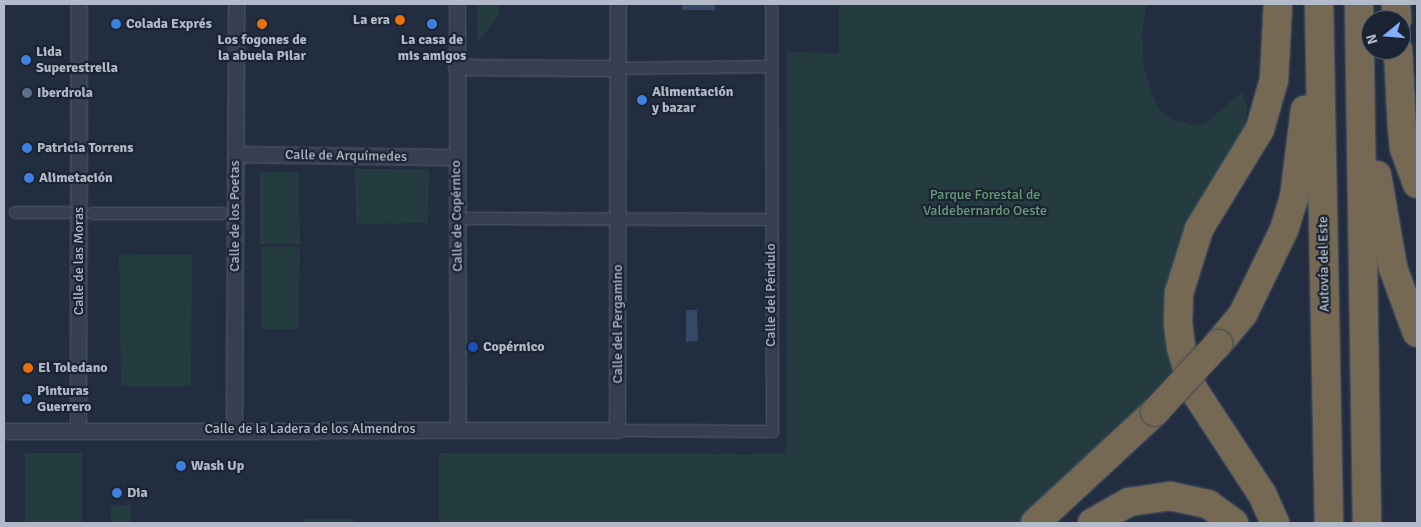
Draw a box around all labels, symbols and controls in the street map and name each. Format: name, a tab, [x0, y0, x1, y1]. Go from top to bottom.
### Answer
north arrow	[1361, 10, 1411, 60]
place label: La era	[353, 12, 390, 28]
marker: La era	[394, 14, 406, 26]
place label: Colada Exprés	[126, 16, 212, 32]
marker: Colada Exprés	[110, 18, 122, 30]
marker: Los fogones de la abuela Pilar	[256, 18, 268, 30]
marker: La casa de mis amigos	[426, 18, 438, 30]
place label: Los fogones de la abuela Pilar	[217, 32, 307, 64]
place label: La casa de mis amigos	[398, 32, 466, 64]
text: N	[1363, 32, 1382, 46]
place label: Lida Superestrella	[36, 44, 118, 76]
marker: Lida Superestrella	[20, 54, 32, 66]
place label: Alimentación y bazar	[652, 84, 733, 116]
place label: Iberdrola	[37, 85, 93, 101]
marker: Iberdrola	[21, 87, 33, 99]
marker: Alimentación y bazar	[636, 94, 648, 106]
place label: Patricia Torrens	[37, 140, 133, 156]
marker: Patricia Torrens	[21, 142, 33, 154]
street label: Calle de Arquímedes	[285, 147, 407, 165]
street label: Calle de los Poetas	[227, 160, 243, 272]
street label: Calle de Copérnico	[448, 160, 466, 272]
place label: Alimetación	[39, 170, 113, 186]
marker: Alimetación	[23, 172, 35, 184]
park label: Parque Forestal de Valdebernardo Oeste	[923, 187, 1047, 220]
street label: Calle de las Moras	[71, 207, 87, 315]
street label: Autovía del Este	[1315, 216, 1333, 312]
street label: Calle del Péndulo	[763, 243, 779, 347]
street label: Calle del Pergamino	[610, 264, 626, 384]
place label: Copérnico	[483, 339, 544, 355]
marker: Copérnico	[467, 341, 479, 353]
place label: El Toledano	[38, 360, 108, 376]
marker: El Toledano	[22, 362, 34, 374]
place label: Pinturas Guerrero	[37, 383, 91, 416]
marker: Pinturas Guerrero	[21, 393, 33, 405]
street label: Calle de la Ladera de los Almendros	[204, 421, 416, 437]
place label: Wash Up	[191, 458, 244, 474]
marker: Wash Up	[175, 460, 187, 472]
place label: Dia	[127, 485, 148, 501]
marker: Dia	[111, 487, 123, 499]

